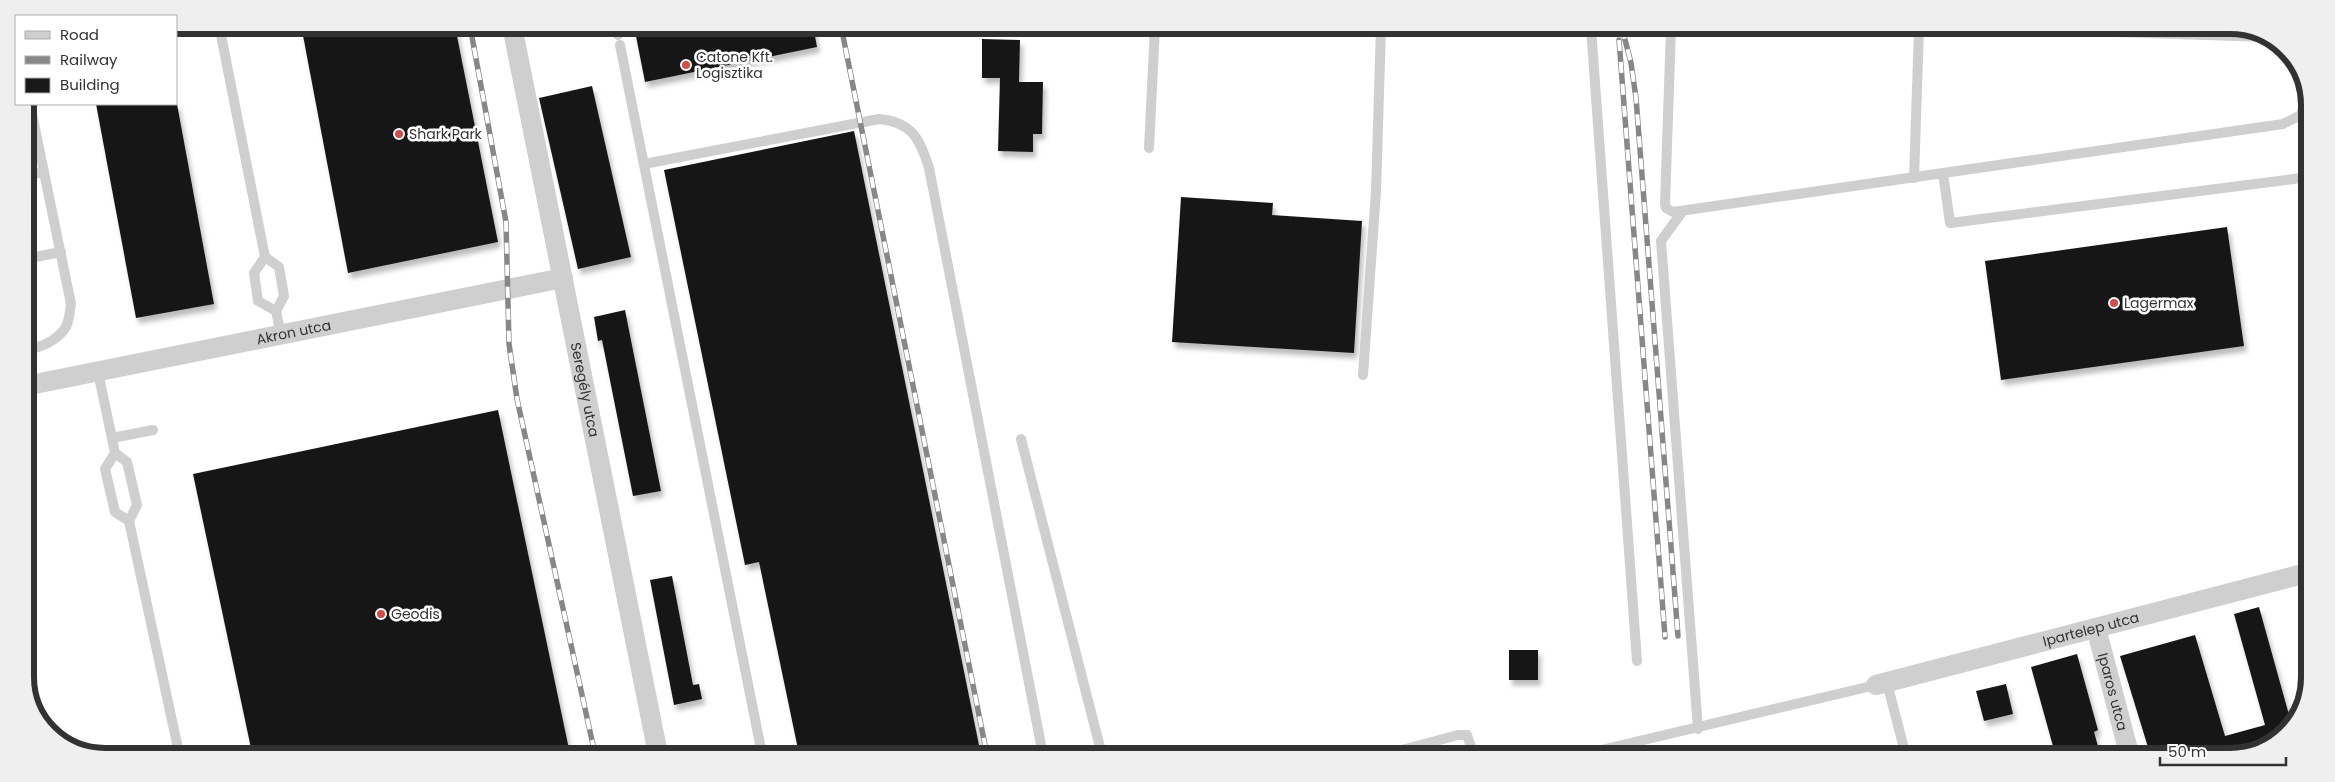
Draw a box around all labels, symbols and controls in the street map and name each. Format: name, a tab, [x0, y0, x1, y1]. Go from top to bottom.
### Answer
legend	[15, 15, 178, 105]
text: Road	[60, 24, 99, 45]
place label: Catone Kft. Logisztika	[696, 47, 773, 83]
text: Railway	[60, 49, 118, 70]
marker: Catone Kft. Logisztika	[680, 59, 692, 71]
text: Building	[60, 74, 120, 95]
place label: Shark Park	[409, 124, 483, 144]
marker: Shark Park	[393, 128, 405, 140]
place label: Lagermax	[2124, 293, 2194, 313]
marker: Lagermax	[2108, 297, 2120, 309]
street label: Akron utca	[255, 315, 333, 349]
street label: Seregély utca	[566, 341, 604, 439]
place label: Geodis	[391, 604, 440, 624]
street label: Ipartelep utca	[2041, 607, 2141, 651]
marker: Geodis	[375, 608, 387, 620]
street label: Iparos utca	[2093, 651, 2133, 733]
scale bar	[2160, 734, 2286, 766]
text: 50 m	[2168, 741, 2206, 762]

